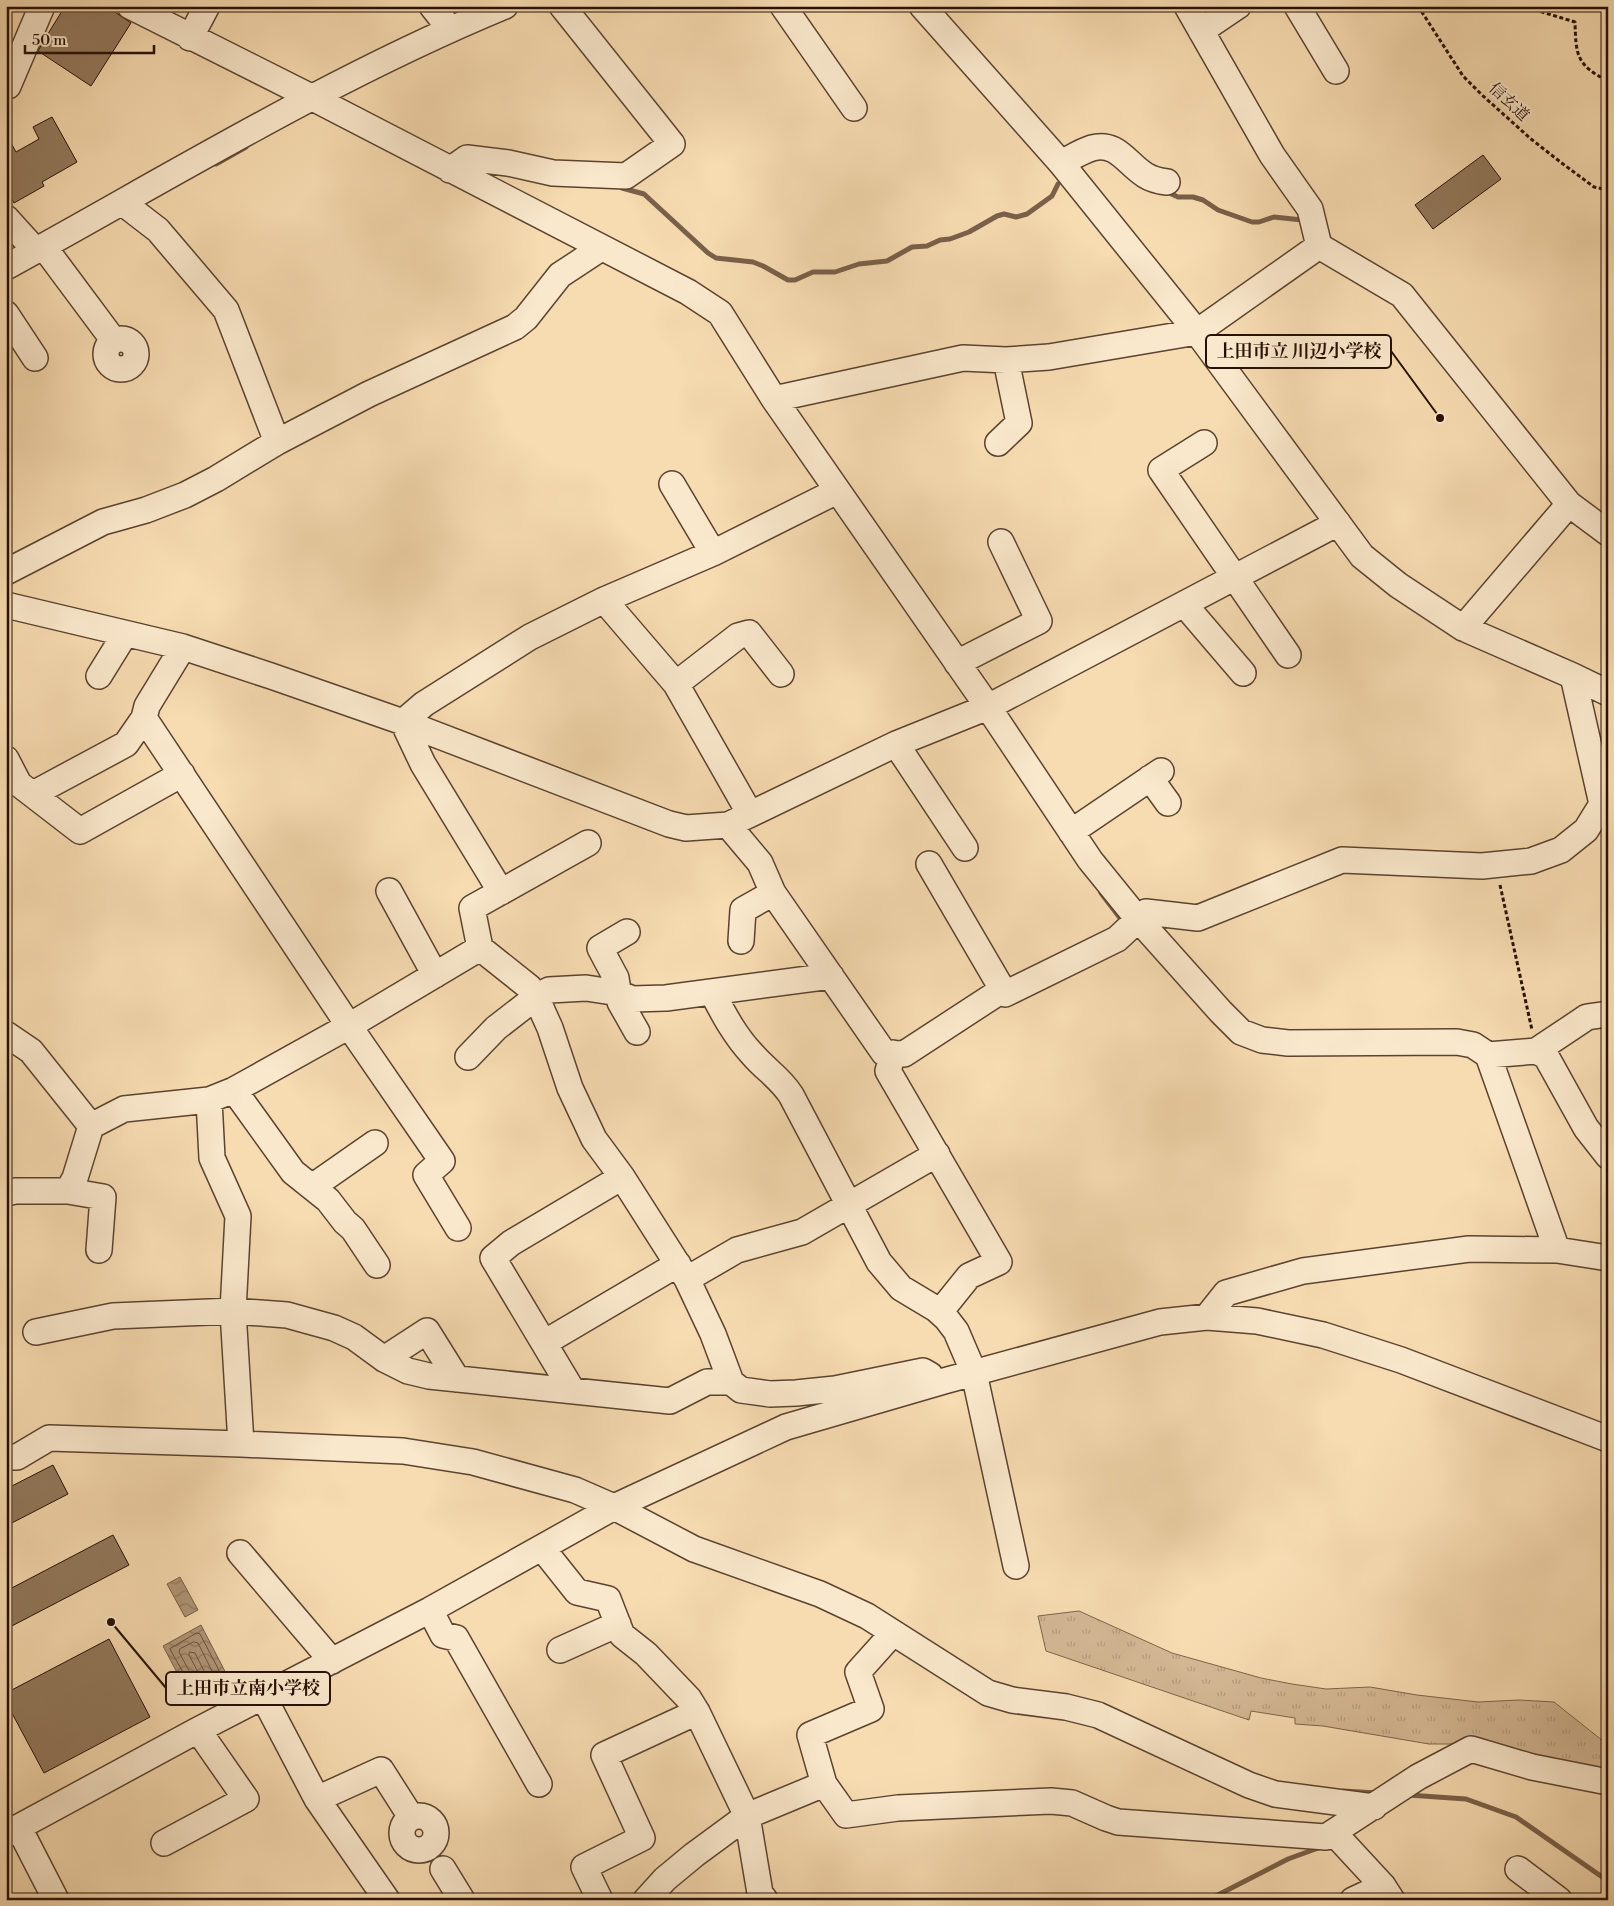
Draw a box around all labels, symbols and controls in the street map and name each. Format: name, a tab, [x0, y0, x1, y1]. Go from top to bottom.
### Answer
scale bar	[25, 22, 154, 54]
text: 50 m	[32, 31, 66, 50]
street label: 信玄道	[1485, 78, 1533, 126]
callout: 上田市立 川辺小学校	[1206, 335, 1391, 368]
text: 上田市立 川辺小学校	[1217, 340, 1381, 363]
callout: 上田市立南小学校	[166, 1672, 330, 1705]
text: 上田市立南小学校	[176, 1677, 320, 1700]

